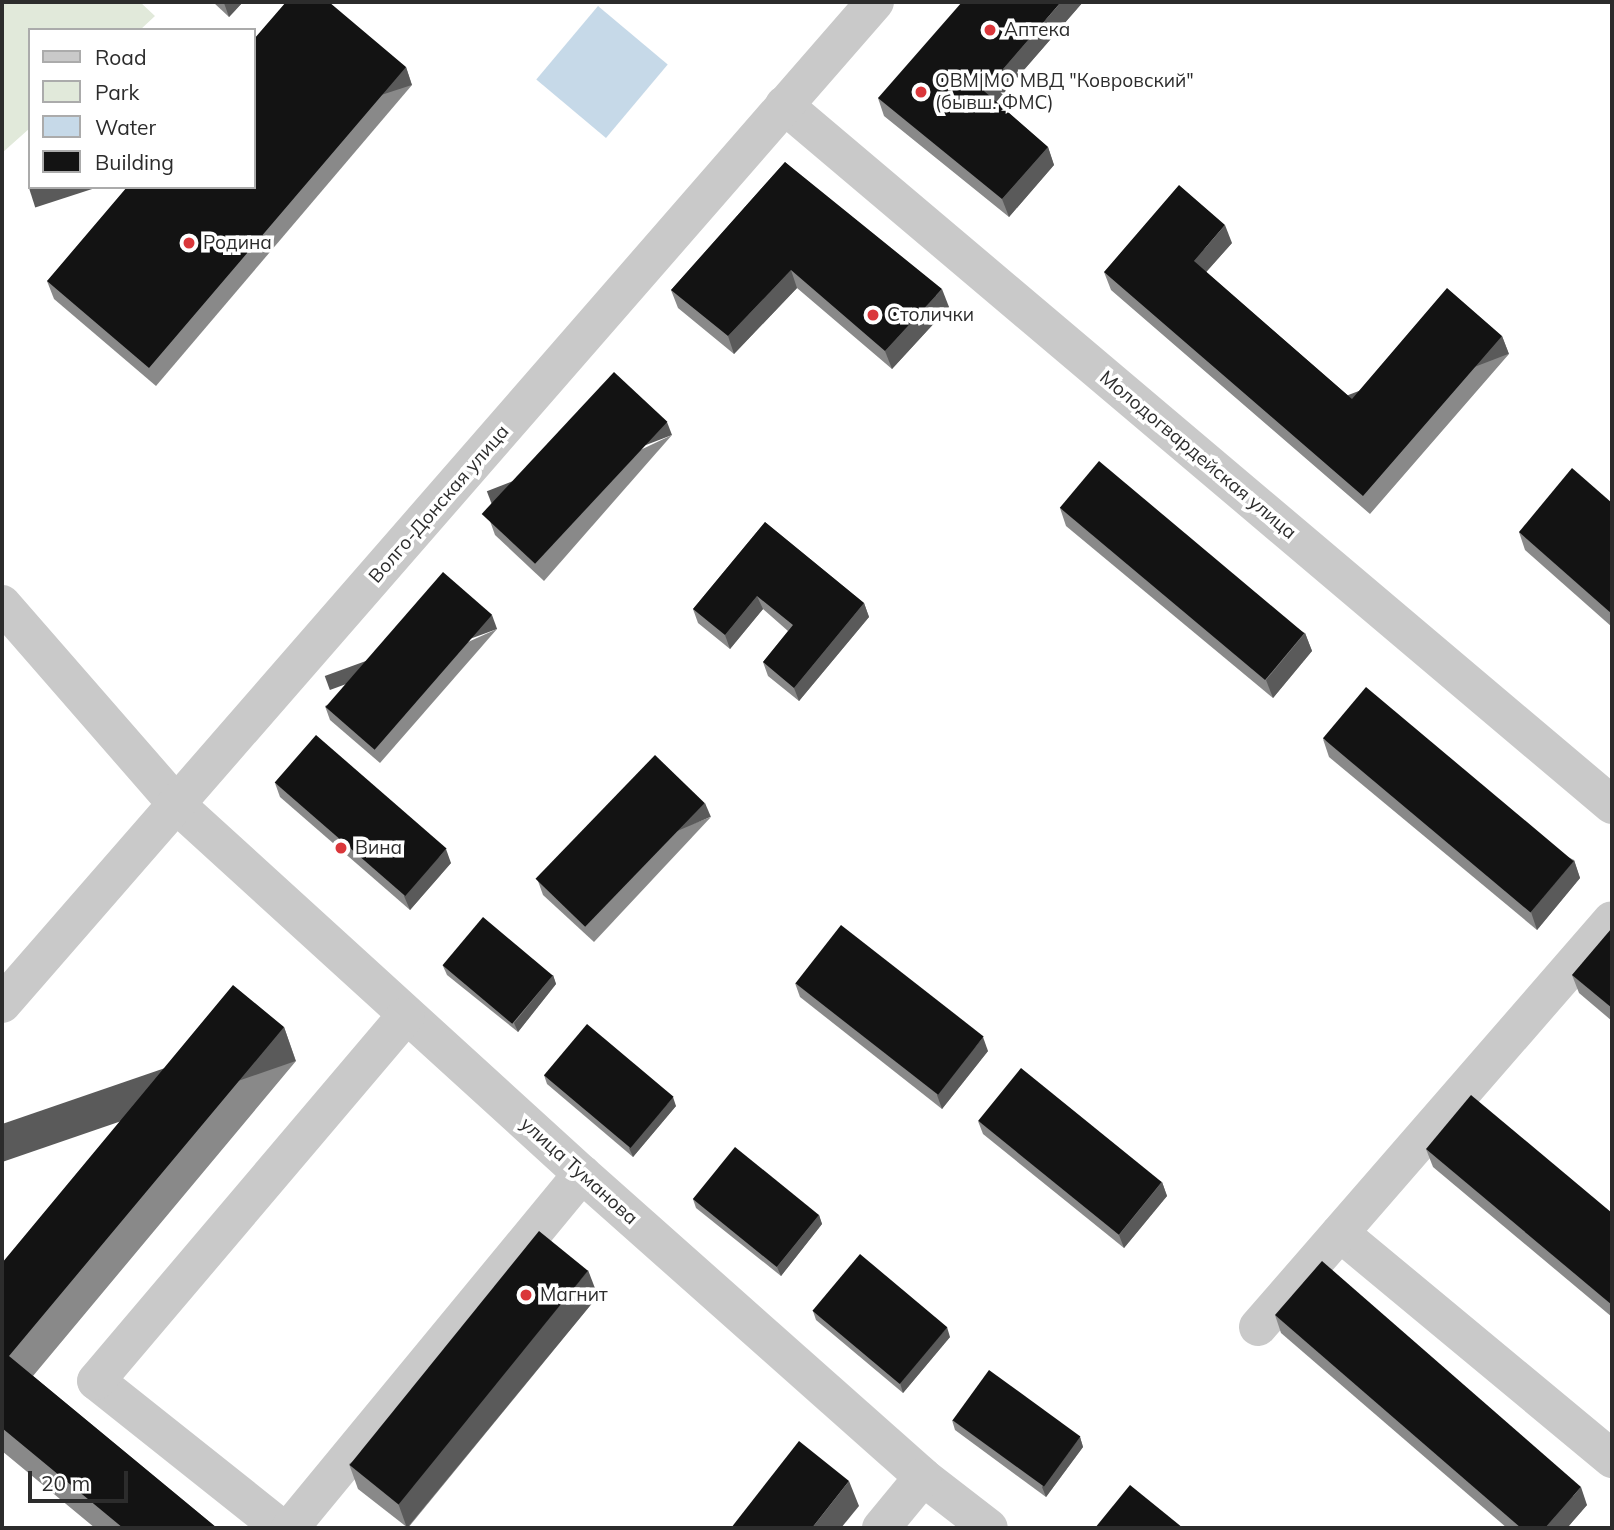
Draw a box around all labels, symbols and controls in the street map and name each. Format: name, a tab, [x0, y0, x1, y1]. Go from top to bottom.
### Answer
place label: Аптека	[1004, 19, 1070, 41]
marker: Аптека	[982, 22, 998, 38]
legend	[28, 28, 256, 189]
text: Road	[95, 44, 146, 70]
place label: ОВМ МО МВД "Ковровский" (бывш. ФМС)	[935, 70, 1194, 114]
text: Park	[95, 79, 139, 105]
marker: ОВМ МО МВД "Ковровский" (бывш. ФМС)	[913, 84, 929, 100]
text: Water	[95, 114, 156, 140]
text: Building	[95, 149, 174, 175]
place label: Родина	[203, 232, 272, 254]
marker: Родина	[181, 235, 197, 251]
place label: Столички	[887, 304, 974, 326]
marker: Столички	[865, 307, 881, 323]
street label: Молодогвардейская улица	[1095, 366, 1301, 544]
street label: Волго-Донская улица	[364, 420, 514, 588]
place label: Вина	[355, 837, 402, 859]
marker: Вина	[333, 840, 349, 856]
street label: улица Туманова	[516, 1112, 642, 1230]
place label: Магнит	[540, 1284, 608, 1306]
marker: Магнит	[518, 1287, 534, 1303]
scale bar	[32, 1456, 131, 1500]
text: 20 m	[41, 1470, 90, 1496]

